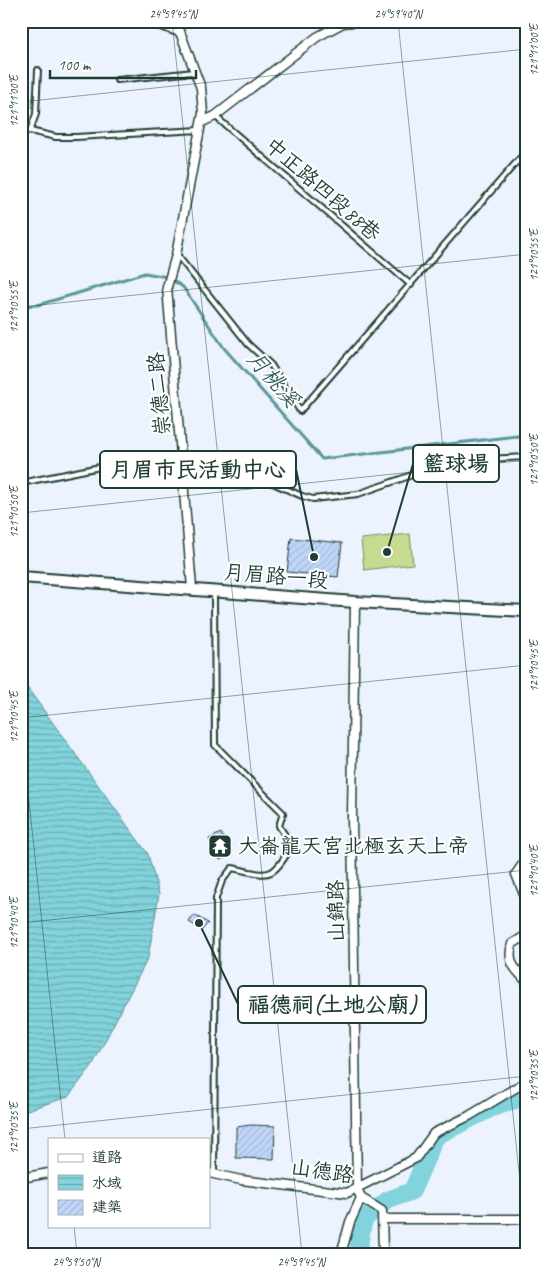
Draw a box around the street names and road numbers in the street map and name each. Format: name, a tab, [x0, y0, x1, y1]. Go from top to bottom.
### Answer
street label: 中正路四段88巷	[260, 132, 386, 246]
street label: 崇德二路	[142, 351, 176, 437]
street label: 月眉路一段	[223, 558, 329, 594]
street label: 山錦路	[322, 879, 350, 943]
street label: 山德路	[289, 1154, 355, 1188]

